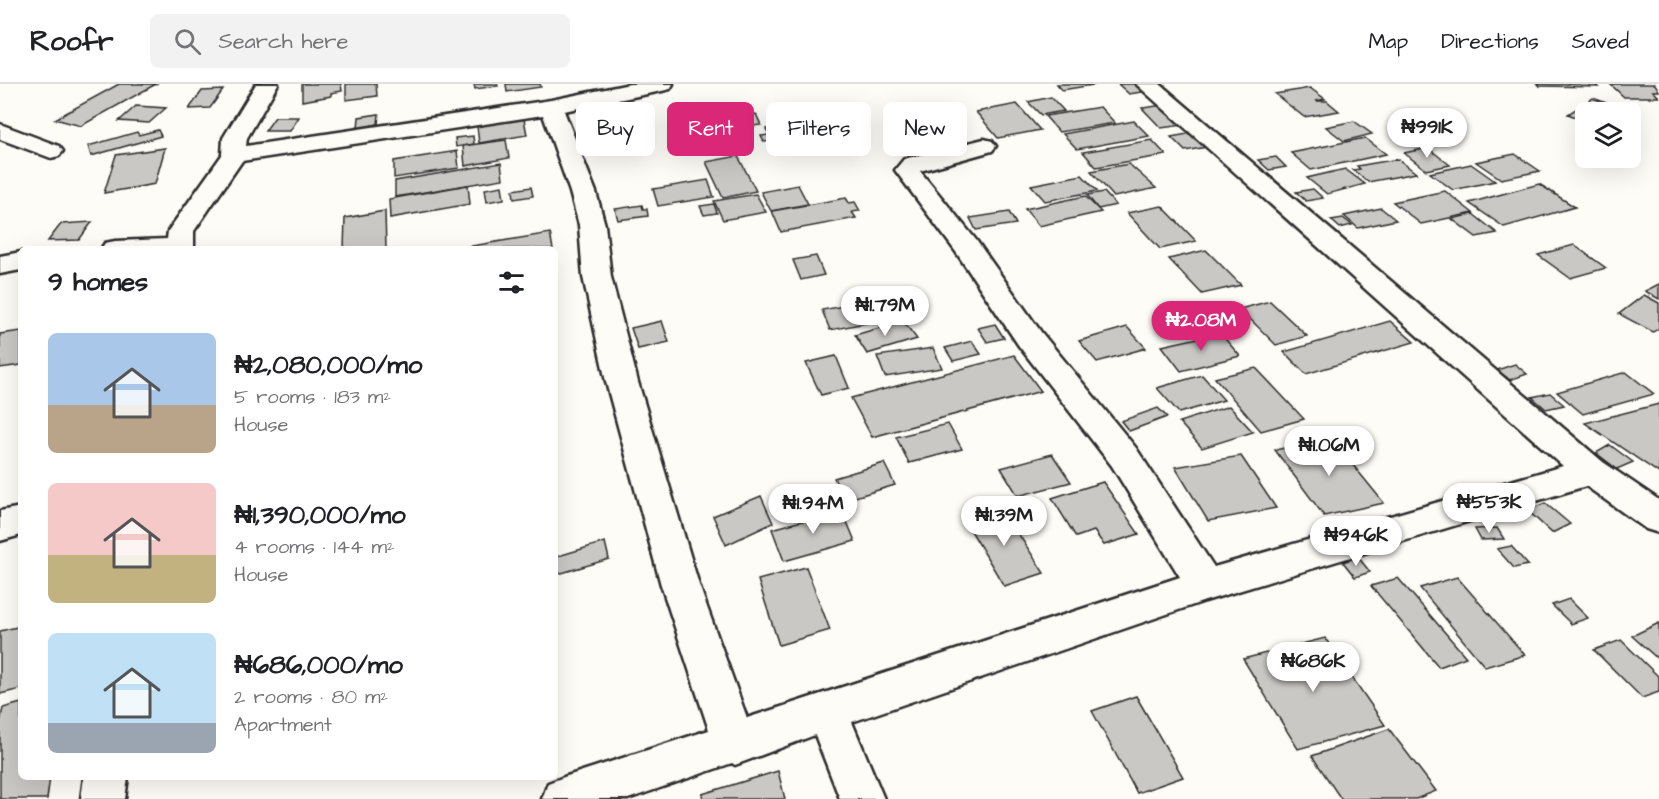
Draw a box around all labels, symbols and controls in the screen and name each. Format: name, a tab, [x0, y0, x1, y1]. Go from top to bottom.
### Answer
search box	[150, 14, 570, 68]
text: Roofr	[30, 22, 114, 61]
icon: search	[171, 25, 204, 58]
text: Search here	[219, 26, 348, 57]
text: Map	[1368, 27, 1408, 56]
text: Directions	[1441, 27, 1539, 56]
text: Saved	[1572, 27, 1629, 56]
chip: Buy	[576, 102, 655, 156]
chip: Rent	[667, 102, 754, 156]
chip: Filters	[766, 102, 871, 156]
chip: New	[883, 102, 967, 156]
map controls	[1575, 102, 1641, 168]
button: layers	[1575, 102, 1641, 168]
pin: ₦991K	[1385, 108, 1469, 159]
text: ₦991K	[1401, 113, 1453, 141]
text: 9 homes	[48, 264, 148, 300]
icon: filters	[495, 266, 528, 299]
pin: ₦1.79M	[836, 286, 934, 337]
text: ₦1.79M	[855, 291, 915, 319]
pin: ₦2.08M	[1152, 301, 1250, 352]
text: ₦2.08M	[1166, 306, 1236, 334]
text: ₦2,080,000/mo	[234, 347, 422, 383]
icon: home	[96, 357, 168, 429]
text: 5 rooms · 183 m²	[234, 383, 391, 411]
text: House	[234, 411, 288, 439]
pin: ₦1.06M	[1280, 426, 1378, 477]
text: ₦1.06M	[1298, 431, 1360, 459]
pin: ₦553K	[1447, 483, 1531, 534]
pin: ₦1.94M	[764, 484, 862, 535]
text: ₦553K	[1456, 488, 1522, 516]
text: ₦1.94M	[782, 489, 844, 517]
pin: ₦1.39M	[955, 496, 1053, 547]
text: ₦1,390,000/mo	[234, 497, 406, 533]
text: ₦1.39M	[975, 501, 1033, 529]
icon: home	[96, 507, 168, 579]
pin: ₦946K	[1314, 516, 1398, 567]
text: ₦946K	[1324, 521, 1388, 549]
text: 4 rooms · 144 m²	[234, 533, 394, 561]
text: House	[234, 561, 288, 589]
pin: ₦686K	[1271, 642, 1355, 693]
text: ₦686,000/mo	[234, 647, 403, 683]
text: ₦686K	[1281, 647, 1345, 675]
icon: home	[96, 657, 168, 729]
text: 2 rooms · 80 m²	[234, 683, 388, 711]
text: Apartment	[234, 711, 332, 739]

